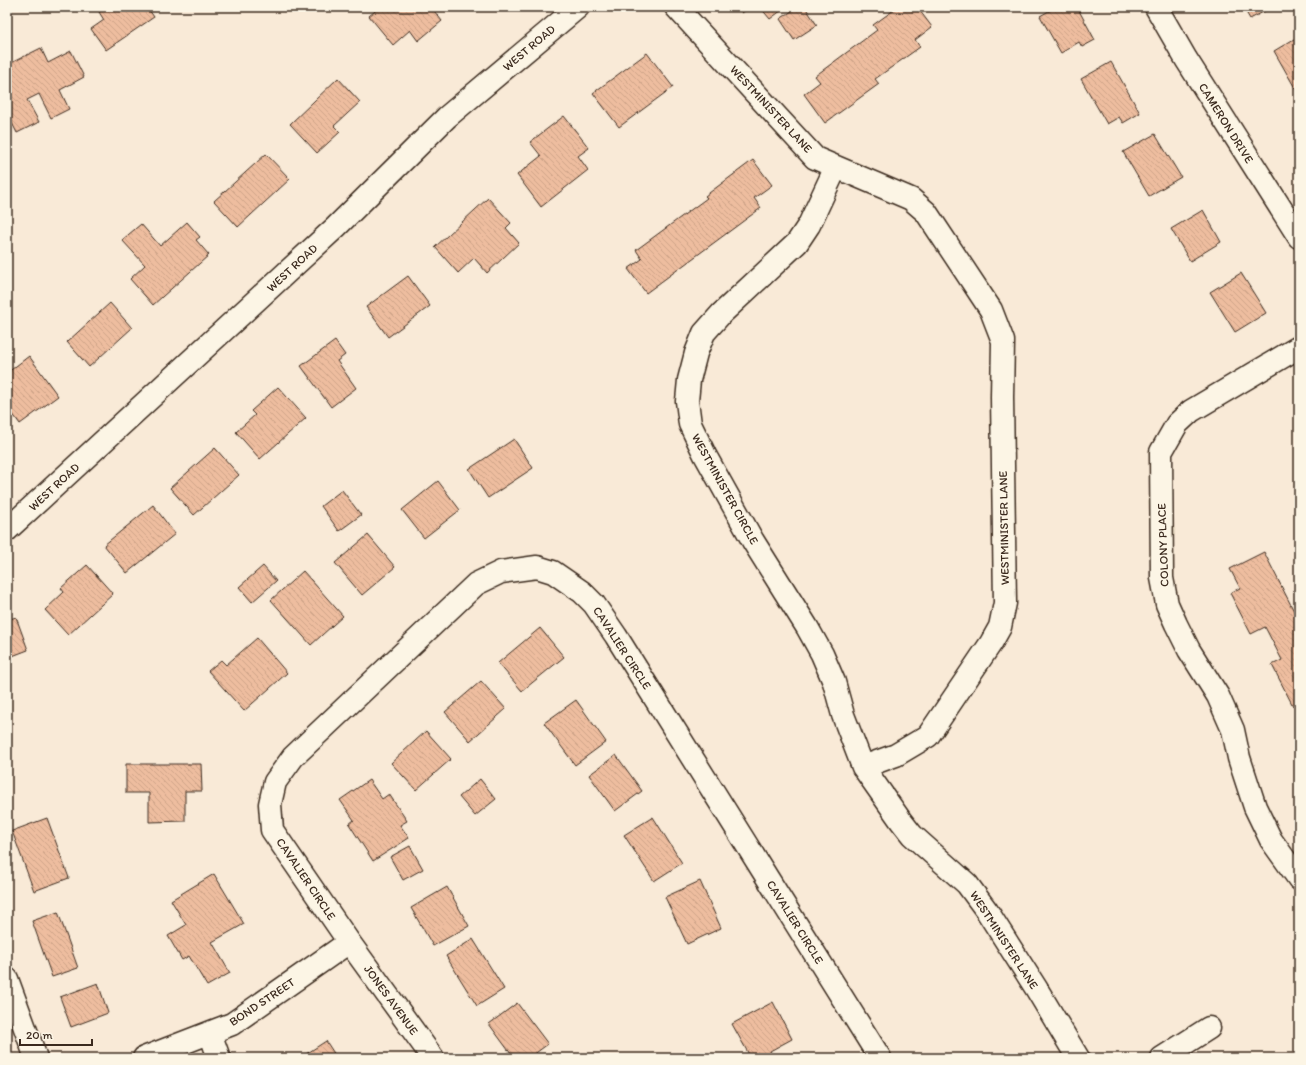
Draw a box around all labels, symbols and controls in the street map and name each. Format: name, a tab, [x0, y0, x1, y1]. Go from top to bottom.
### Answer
street label: WEST ROAD	[500, 22, 558, 74]
street label: WESTMINISTER LANE	[727, 62, 815, 156]
street label: CAMERON DRIVE	[1196, 80, 1256, 166]
street label: WEST ROAD	[264, 241, 321, 295]
street label: WESTMINISTER CIRCLE	[689, 431, 761, 547]
street label: WEST ROAD	[26, 460, 83, 514]
street label: WESTMINISTER LANE	[996, 470, 1012, 585]
street label: COLONY PLACE	[1155, 503, 1171, 587]
street label: CAVALIER CIRCLE	[590, 604, 654, 692]
street label: CAVALIER CIRCLE	[273, 835, 339, 923]
street label: CAVALIER CIRCLE	[764, 878, 827, 967]
street label: WESTMINISTER LANE	[967, 888, 1041, 992]
street label: JONES AVENUE	[361, 962, 421, 1038]
street label: BOND STREET	[227, 975, 298, 1029]
scale bar	[20, 1021, 92, 1047]
text: 20 m	[26, 1028, 53, 1042]

